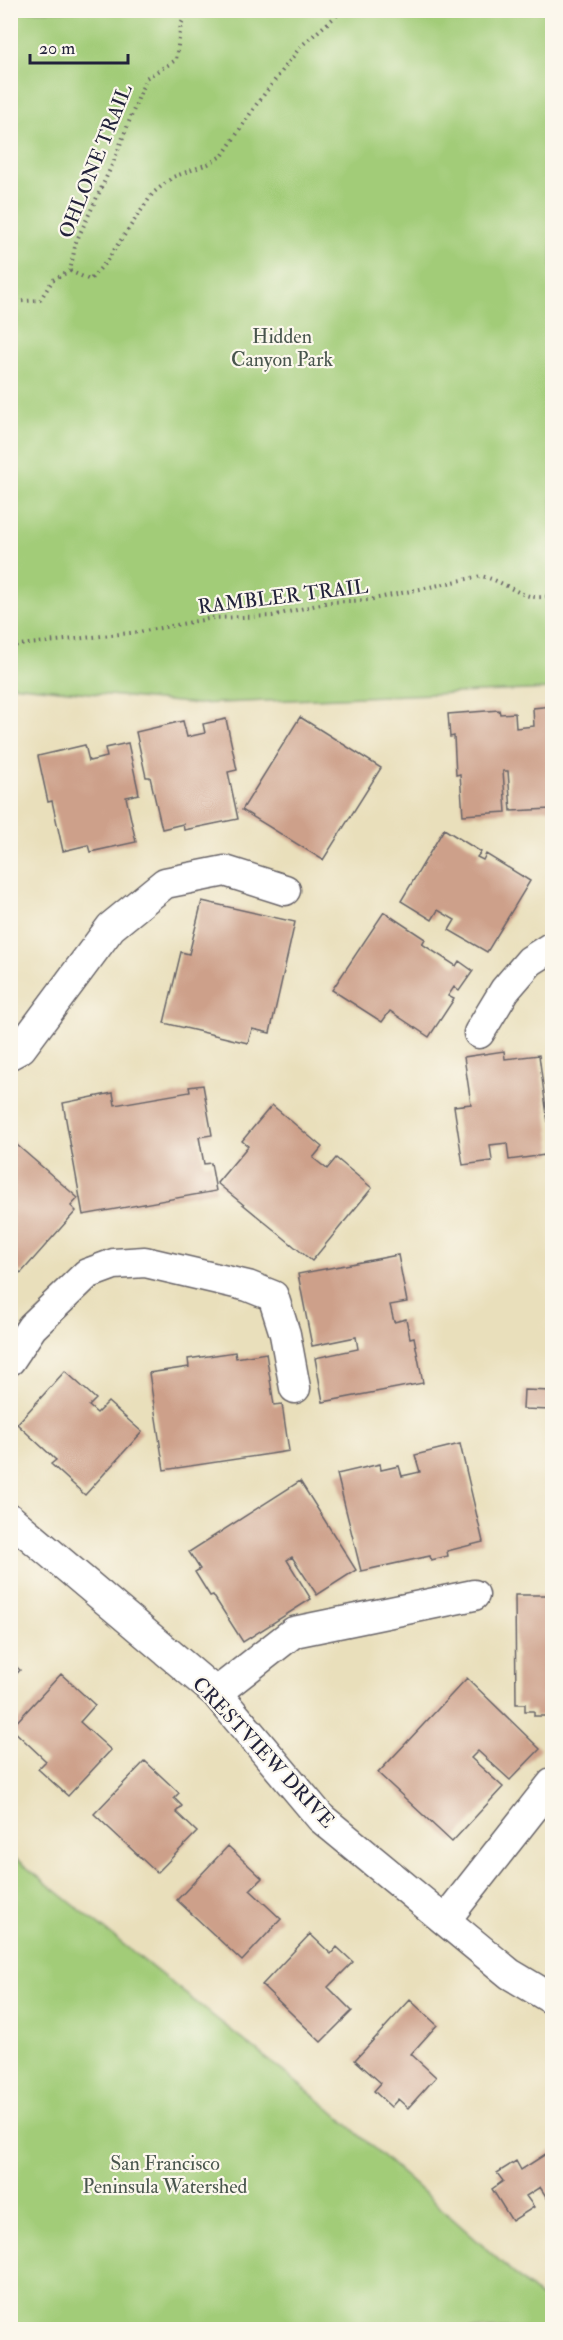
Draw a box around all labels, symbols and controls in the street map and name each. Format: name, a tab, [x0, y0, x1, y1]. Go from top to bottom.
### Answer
scale bar	[30, 27, 128, 65]
text: 20 m	[39, 37, 75, 60]
street label: OHLONE TRAIL	[53, 80, 138, 242]
park label: Hidden Canyon Park	[231, 324, 333, 372]
street label: RAMBLER TRAIL	[197, 574, 370, 619]
street label: CRESTVIEW DRIVE	[187, 1672, 340, 1833]
park label: San Francisco Peninsula Watershed	[83, 2151, 248, 2199]

